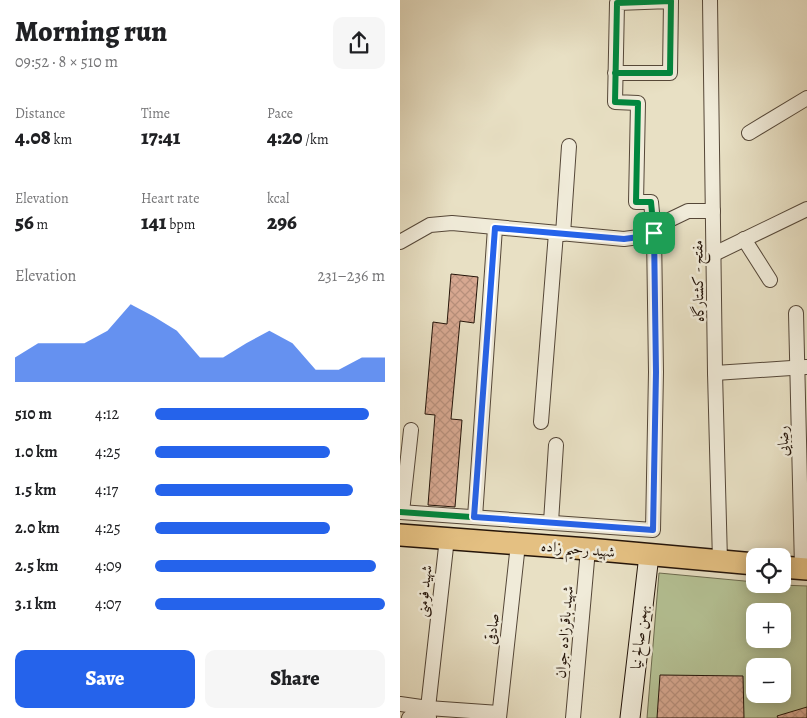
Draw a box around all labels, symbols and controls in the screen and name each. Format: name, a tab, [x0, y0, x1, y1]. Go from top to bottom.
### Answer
text: Morning run	[15, 13, 167, 51]
button: share	[333, 17, 385, 69]
text: 09:52 · 8 × 510 m	[15, 51, 118, 73]
text: Distance	[15, 104, 65, 123]
text: Time	[141, 104, 170, 123]
text: Pace	[267, 104, 293, 123]
text: 4.08	[15, 123, 51, 151]
text: 17:41	[141, 123, 180, 151]
text: 4:20	[267, 123, 303, 151]
text: km	[51, 130, 72, 149]
text: /km	[303, 130, 329, 149]
text: Elevation	[15, 189, 69, 208]
text: Heart rate	[141, 189, 199, 208]
text: kcal	[267, 189, 289, 208]
text: 56	[15, 208, 34, 236]
text: 141	[141, 208, 166, 236]
text: 296	[267, 208, 297, 236]
pin	[633, 212, 675, 254]
text: m	[34, 215, 48, 234]
text: bpm	[166, 215, 195, 234]
icon: arrive	[640, 219, 668, 247]
street label: مفتح - کشتارگاه	[687, 240, 713, 322]
text: Elevation	[15, 265, 76, 287]
text: 231–236 m	[317, 265, 385, 287]
text: 510 m	[15, 403, 52, 425]
text: 4:12	[95, 403, 119, 425]
street label: رضایی	[773, 425, 793, 457]
text: 1.0 km	[15, 441, 58, 463]
text: 4:25	[95, 441, 121, 463]
text: 1.5 km	[15, 479, 56, 501]
text: 4:17	[95, 479, 118, 501]
text: 2.0 km	[15, 517, 60, 539]
text: 4:25	[95, 517, 121, 539]
street label: شهید رحیم زاده	[540, 536, 616, 567]
map controls	[746, 548, 791, 703]
button: locate	[746, 548, 791, 593]
text: 2.5 km	[15, 555, 58, 577]
text: 4:09	[95, 555, 122, 577]
street label: شهید فومنی	[411, 564, 438, 618]
street label: شهید باقرزاده جوان	[550, 585, 578, 679]
text: 3.1 km	[15, 593, 56, 615]
text: 4:07	[95, 593, 121, 615]
button: +	[746, 603, 791, 648]
street label: بهمن صالح نیا	[626, 604, 656, 671]
street label: صادقی	[480, 612, 504, 646]
button: Save	[15, 650, 195, 708]
button: Share	[205, 650, 385, 708]
button: −	[746, 658, 791, 703]

